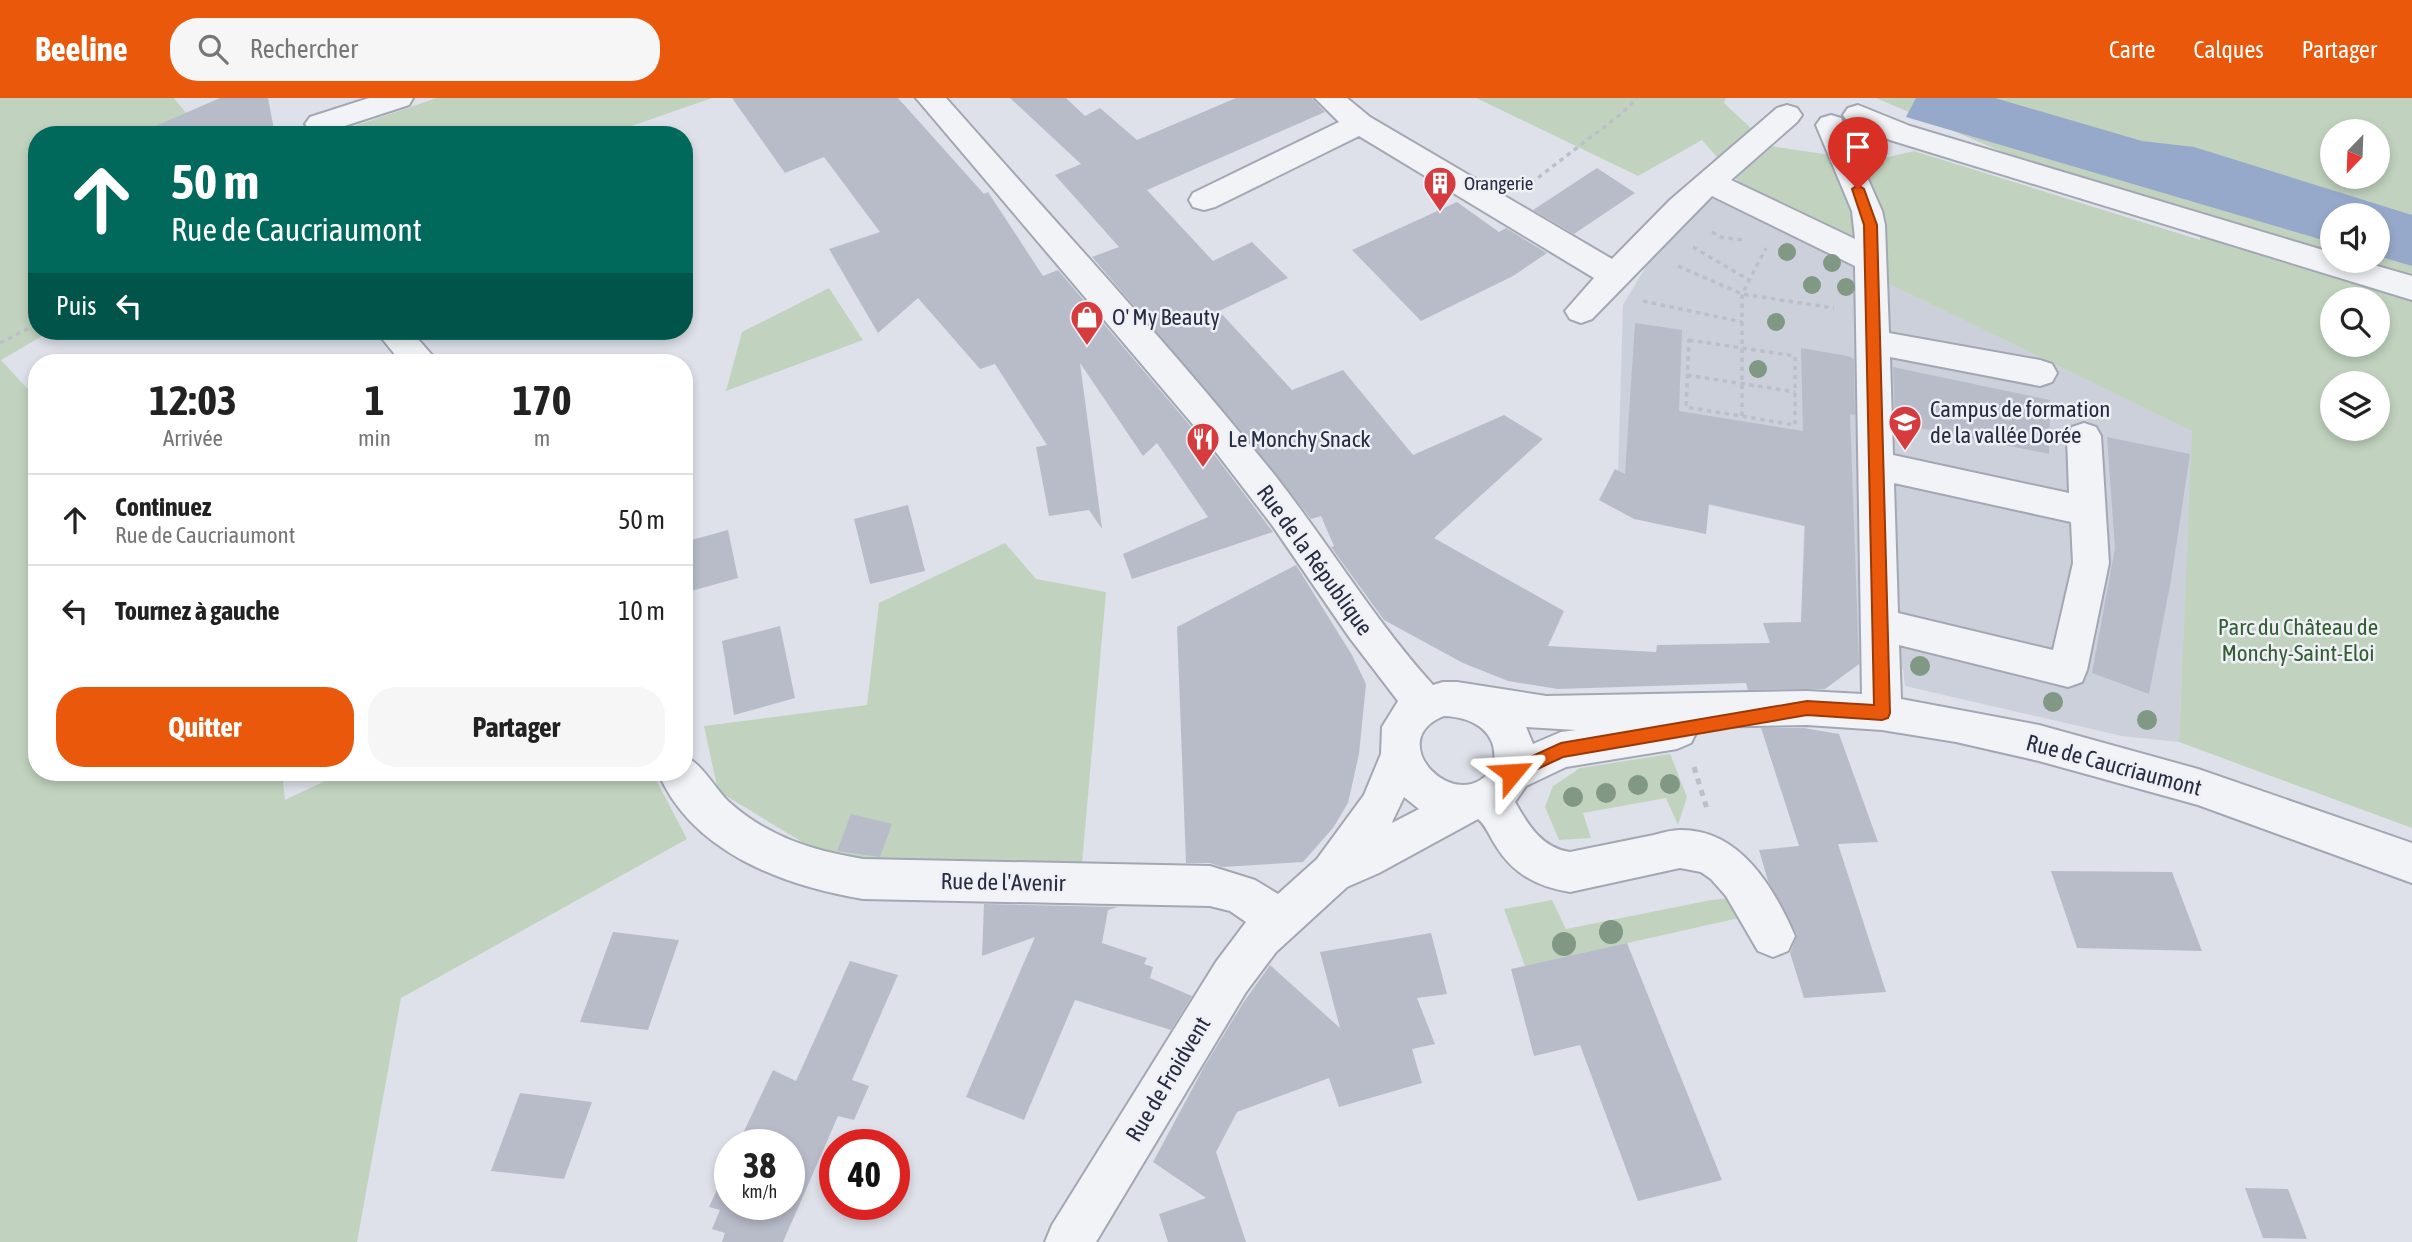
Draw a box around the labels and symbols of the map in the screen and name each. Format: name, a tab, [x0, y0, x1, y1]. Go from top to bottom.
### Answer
pin	[1828, 117, 1888, 189]
north arrow	[2320, 119, 2390, 189]
building icon: Orangerie	[1421, 164, 1459, 213]
place label: Orangerie	[1464, 172, 1533, 194]
shop icon: O' My Beauty	[1068, 298, 1106, 347]
place label: O' My Beauty	[1112, 304, 1220, 330]
place label: Campus de formation de la vallée Dorée	[1930, 396, 2110, 448]
school or university icon: Campus de formation de la vallée Dorée	[1886, 403, 1924, 452]
restaurant icon: Le Monchy Snack	[1184, 420, 1222, 469]
place label: Le Monchy Snack	[1228, 426, 1370, 452]
street label: Rue de la République	[1252, 480, 1378, 640]
park label: Parc du Château de Monchy-Saint-Eloi	[2218, 614, 2378, 666]
street label: Rue de Caucriaumont	[2024, 729, 2204, 801]
position arrow	[1475, 736, 1549, 810]
street label: Rue de l'Avenir	[940, 868, 1067, 896]
street label: Rue de Froidvent	[1121, 1012, 1215, 1146]
speed limit sign: 40	[819, 1129, 910, 1220]

